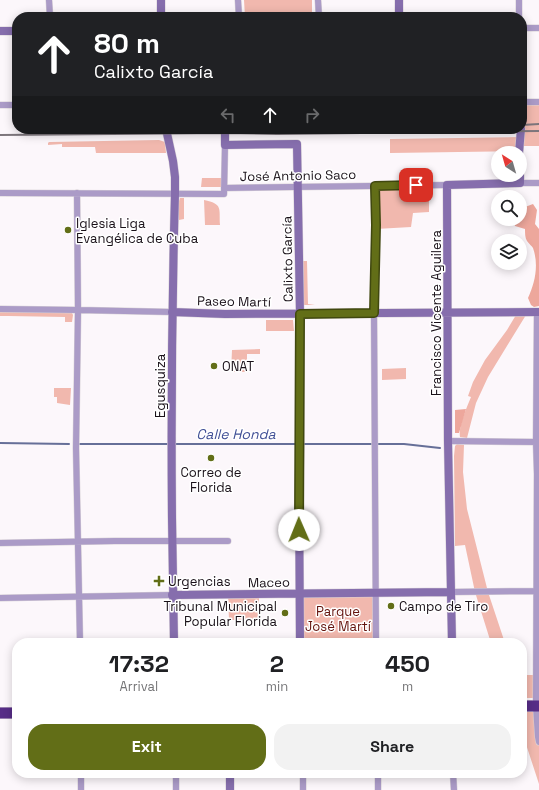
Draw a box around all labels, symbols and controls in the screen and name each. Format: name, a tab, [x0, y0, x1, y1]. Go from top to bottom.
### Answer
text: 80 m	[94, 25, 160, 61]
icon: ahead	[28, 28, 80, 80]
text: Calixto García	[94, 60, 213, 83]
icon: left	[217, 104, 239, 126]
icon: ahead	[259, 104, 281, 126]
icon: right	[301, 104, 323, 126]
north arrow	[491, 146, 527, 182]
map controls	[491, 146, 527, 270]
street label: José Antonio Saco	[240, 166, 356, 185]
pin	[399, 168, 433, 202]
icon: arrive	[405, 174, 427, 196]
button: search	[491, 190, 527, 226]
place label: Iglesia Liga Evangélica de Cuba	[76, 215, 199, 247]
street label: Calixto García	[278, 215, 297, 302]
marker: Iglesia Liga Evangélica de Cuba	[63, 225, 73, 235]
street label: Francisco Vicente Aguilera	[428, 230, 445, 396]
button: layers	[491, 234, 527, 270]
street label: Paseo Martí	[197, 292, 272, 311]
street label: Egusquiza	[152, 353, 169, 418]
place label: ONAT	[222, 358, 255, 375]
marker: ONAT	[209, 361, 219, 371]
water label: Calle Honda	[196, 425, 277, 443]
marker: Correo de Florida	[206, 453, 216, 463]
place label: Correo de Florida	[180, 464, 242, 496]
position arrow	[278, 509, 320, 551]
place label: Urgencias	[168, 573, 231, 590]
street label: Maceo	[248, 574, 290, 591]
marker: Urgencias	[153, 575, 165, 587]
place label: Tribunal Municipal Popular Florida	[164, 598, 278, 630]
place label: Campo de Tiro	[399, 598, 488, 615]
marker: Campo de Tiro	[386, 601, 396, 611]
park label: Parque José Martí	[305, 603, 372, 635]
marker: Tribunal Municipal Popular Florida	[280, 608, 290, 618]
text: 17:32	[109, 648, 169, 679]
text: 2	[270, 648, 284, 679]
text: 450	[385, 648, 430, 679]
text: Arrival	[120, 678, 158, 695]
text: min	[266, 678, 288, 695]
text: m	[402, 678, 413, 695]
button: Exit	[28, 724, 266, 770]
button: Share	[274, 724, 511, 770]

